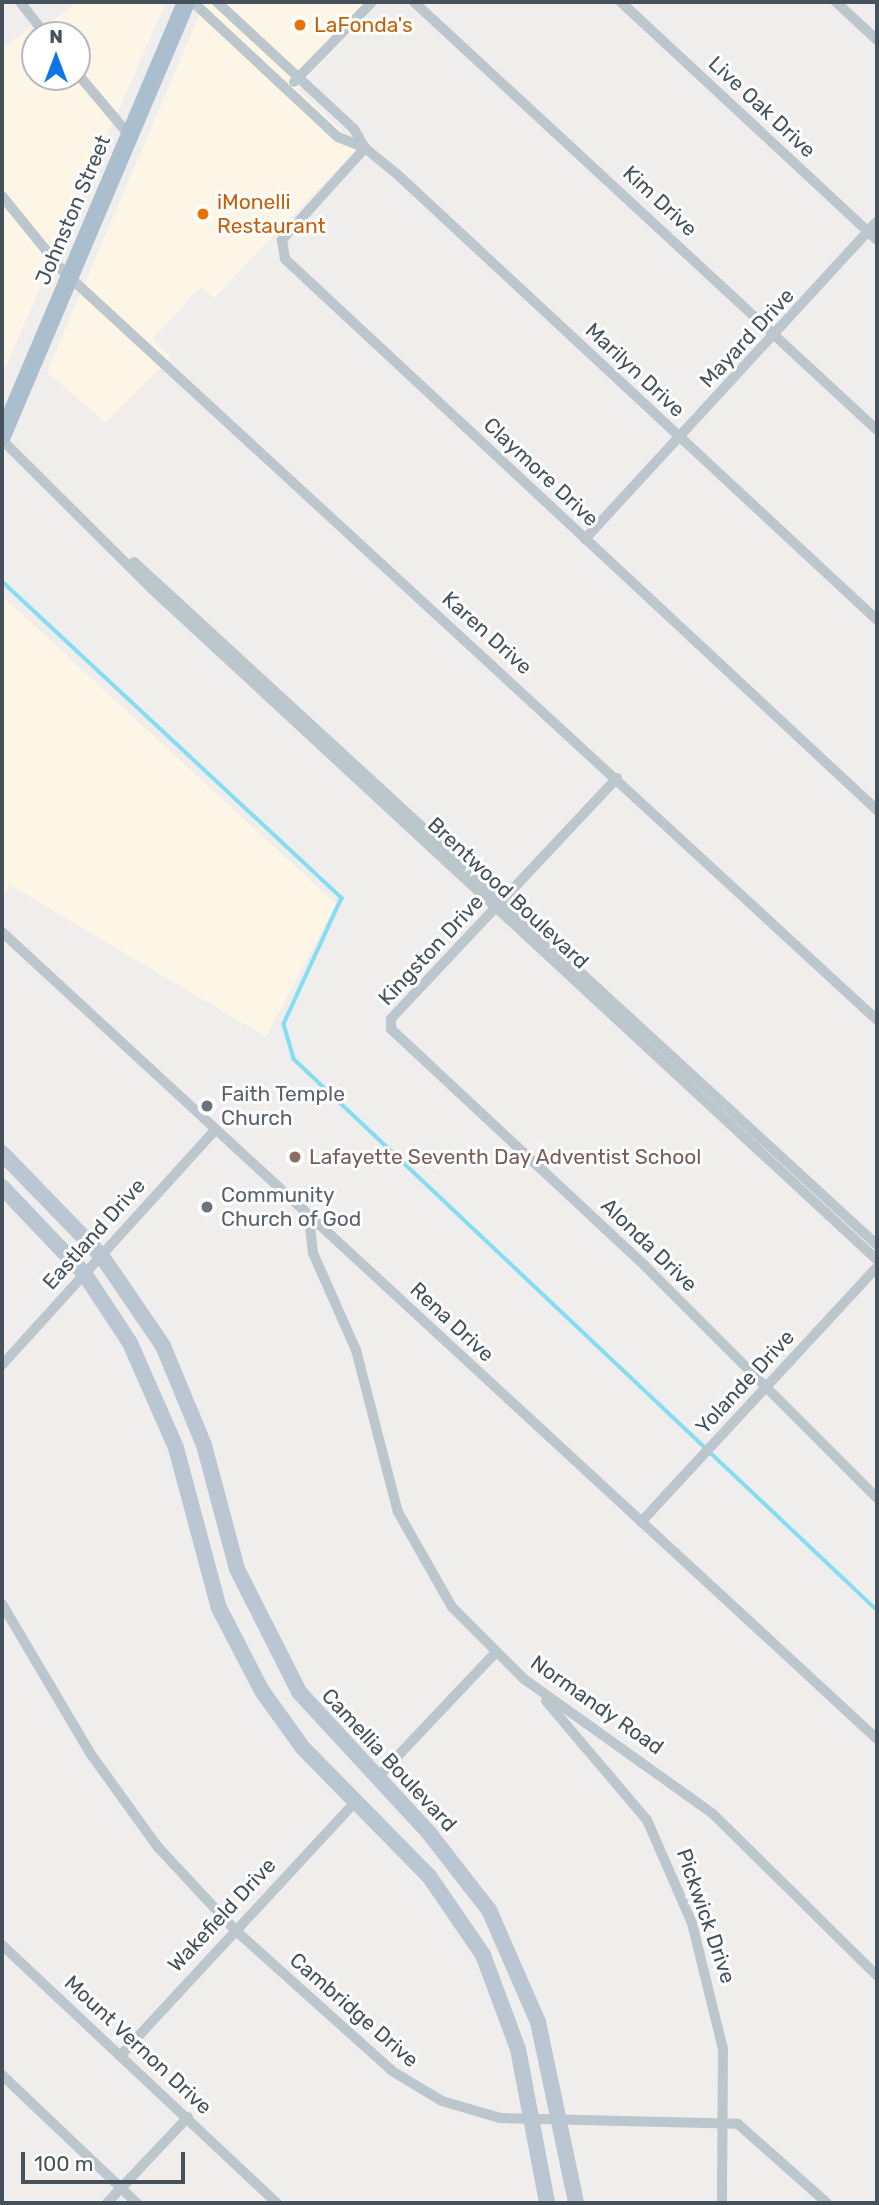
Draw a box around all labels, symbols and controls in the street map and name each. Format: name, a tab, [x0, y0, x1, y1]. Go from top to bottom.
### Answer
place label: LaFonda's	[314, 12, 413, 38]
marker: LaFonda's	[292, 17, 308, 33]
north arrow	[21, 21, 91, 91]
text: N	[49, 25, 63, 48]
street label: Live Oak Drive	[703, 51, 821, 163]
street label: Johnston Street	[30, 131, 116, 289]
street label: Kim Drive	[618, 160, 702, 242]
place label: iMonelli Restaurant	[217, 189, 326, 239]
marker: iMonelli Restaurant	[195, 206, 211, 222]
street label: Mayard Drive	[695, 283, 799, 393]
street label: Marilyn Drive	[580, 318, 690, 422]
street label: Claymore Drive	[478, 412, 604, 532]
street label: Karen Drive	[437, 586, 537, 680]
street label: Brentwood Boulevard	[422, 812, 594, 974]
street label: Kingston Drive	[373, 889, 489, 1011]
place label: Faith Temple Church	[221, 1081, 345, 1131]
marker: Faith Temple Church	[199, 1098, 215, 1114]
place label: Lafayette Seventh Day Adventist School	[309, 1144, 703, 1170]
marker: Lafayette Seventh Day Adventist School	[287, 1149, 303, 1165]
street label: Eastland Drive	[38, 1173, 150, 1295]
place label: Community Church of God	[221, 1182, 362, 1232]
street label: Alonda Drive	[596, 1193, 702, 1297]
marker: Community Church of God	[199, 1199, 215, 1215]
street label: Rena Drive	[405, 1277, 499, 1367]
street label: Yolande Drive	[690, 1325, 800, 1439]
street label: Normandy Road	[526, 1650, 668, 1760]
street label: Camellia Boulevard	[316, 1683, 462, 1837]
street label: Pickwick Drive	[671, 1845, 741, 1987]
street label: Wakefield Drive	[163, 1853, 281, 1977]
street label: Cambridge Drive	[284, 1947, 424, 2073]
street label: Mount Vernon Drive	[59, 1970, 217, 2120]
scale bar	[24, 2138, 189, 2182]
text: 100 m	[34, 2151, 93, 2176]

